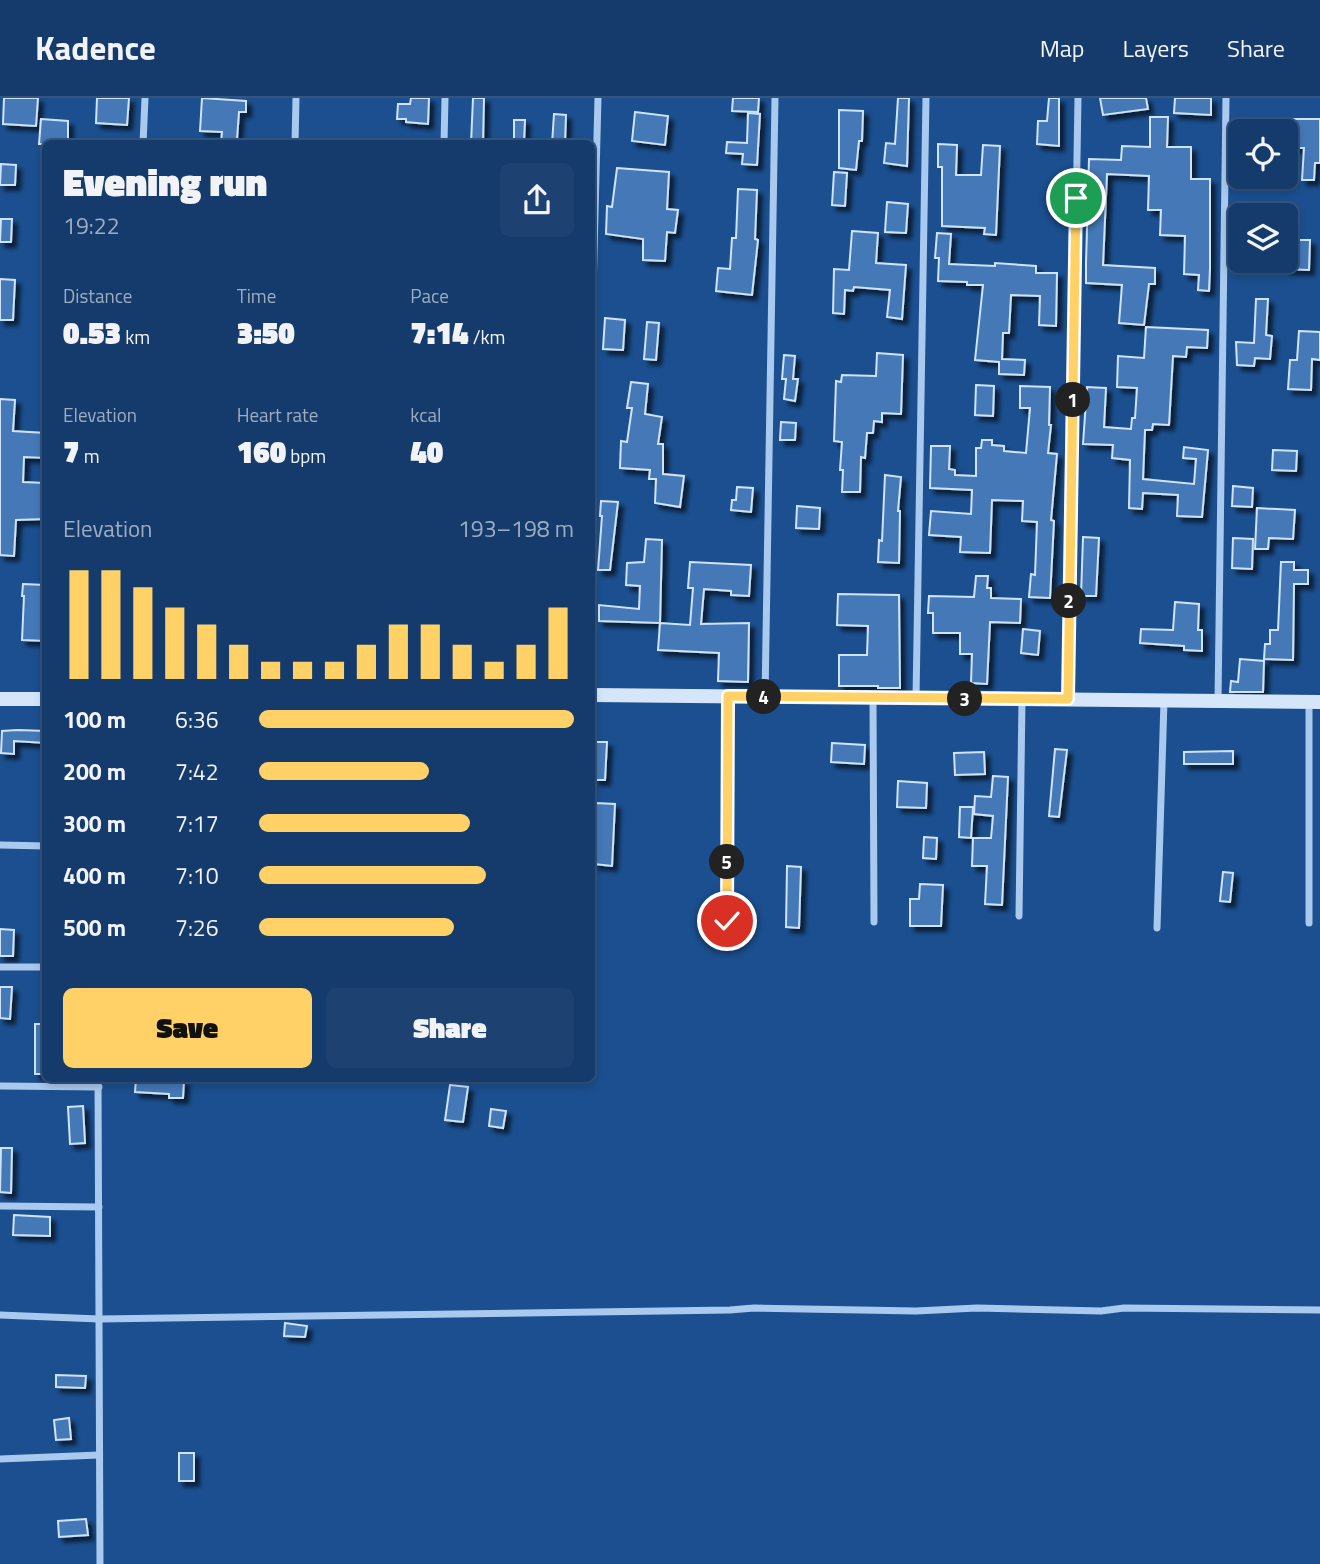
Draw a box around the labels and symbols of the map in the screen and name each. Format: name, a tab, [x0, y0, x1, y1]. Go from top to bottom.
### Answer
pin	[1046, 168, 1106, 228]
pin: 1	[1056, 382, 1090, 418]
pin: 2	[1052, 584, 1086, 618]
pin: 4	[746, 680, 782, 714]
pin: 3	[948, 682, 982, 716]
pin: 5	[710, 844, 744, 880]
pin	[697, 891, 757, 951]

